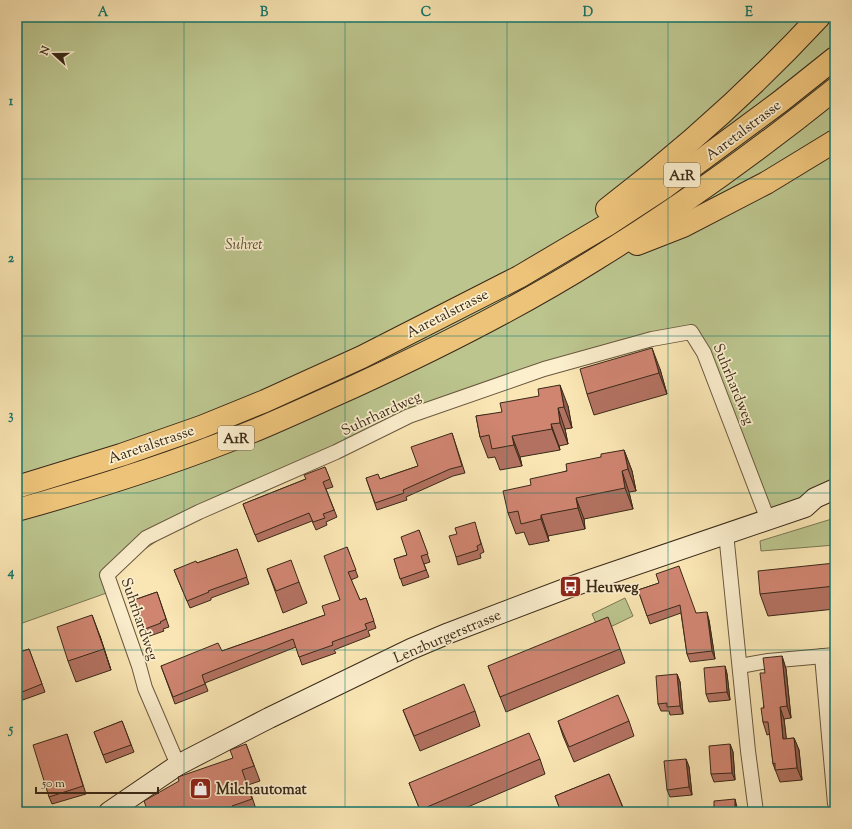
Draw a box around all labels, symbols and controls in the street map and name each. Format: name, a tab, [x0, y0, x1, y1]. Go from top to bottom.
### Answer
text: A	[98, 4, 109, 22]
text: B	[260, 4, 269, 22]
text: C	[421, 4, 431, 22]
text: D	[583, 4, 593, 22]
text: E	[745, 4, 753, 22]
north arrow	[34, 34, 74, 74]
text: N	[36, 44, 55, 59]
text: 1	[9, 93, 14, 111]
street label: Aaretalstrasse	[702, 96, 786, 167]
road number: A1R	[664, 163, 700, 187]
park label: Suhret	[225, 235, 263, 256]
text: 2	[8, 250, 15, 268]
street label: Aaretalstrasse	[403, 285, 493, 344]
street label: Suhrhardweg	[707, 341, 759, 429]
street label: Suhrhardweg	[338, 387, 425, 442]
text: 3	[8, 407, 14, 425]
street label: Aaretalstrasse	[106, 421, 197, 470]
road number: A1R	[218, 426, 254, 450]
text: 4	[7, 564, 15, 582]
bus stop icon: Heuweg	[557, 574, 583, 600]
street label: Suhrhardweg	[115, 575, 163, 664]
place label: Heuweg	[586, 578, 639, 599]
street label: Lenzburgerstrasse	[391, 605, 505, 670]
text: 5	[8, 721, 14, 739]
scale bar	[36, 769, 158, 795]
text: 50 m	[41, 775, 65, 793]
shop icon: Milchautomat	[187, 776, 213, 802]
place label: Milchautomat	[216, 780, 307, 801]

